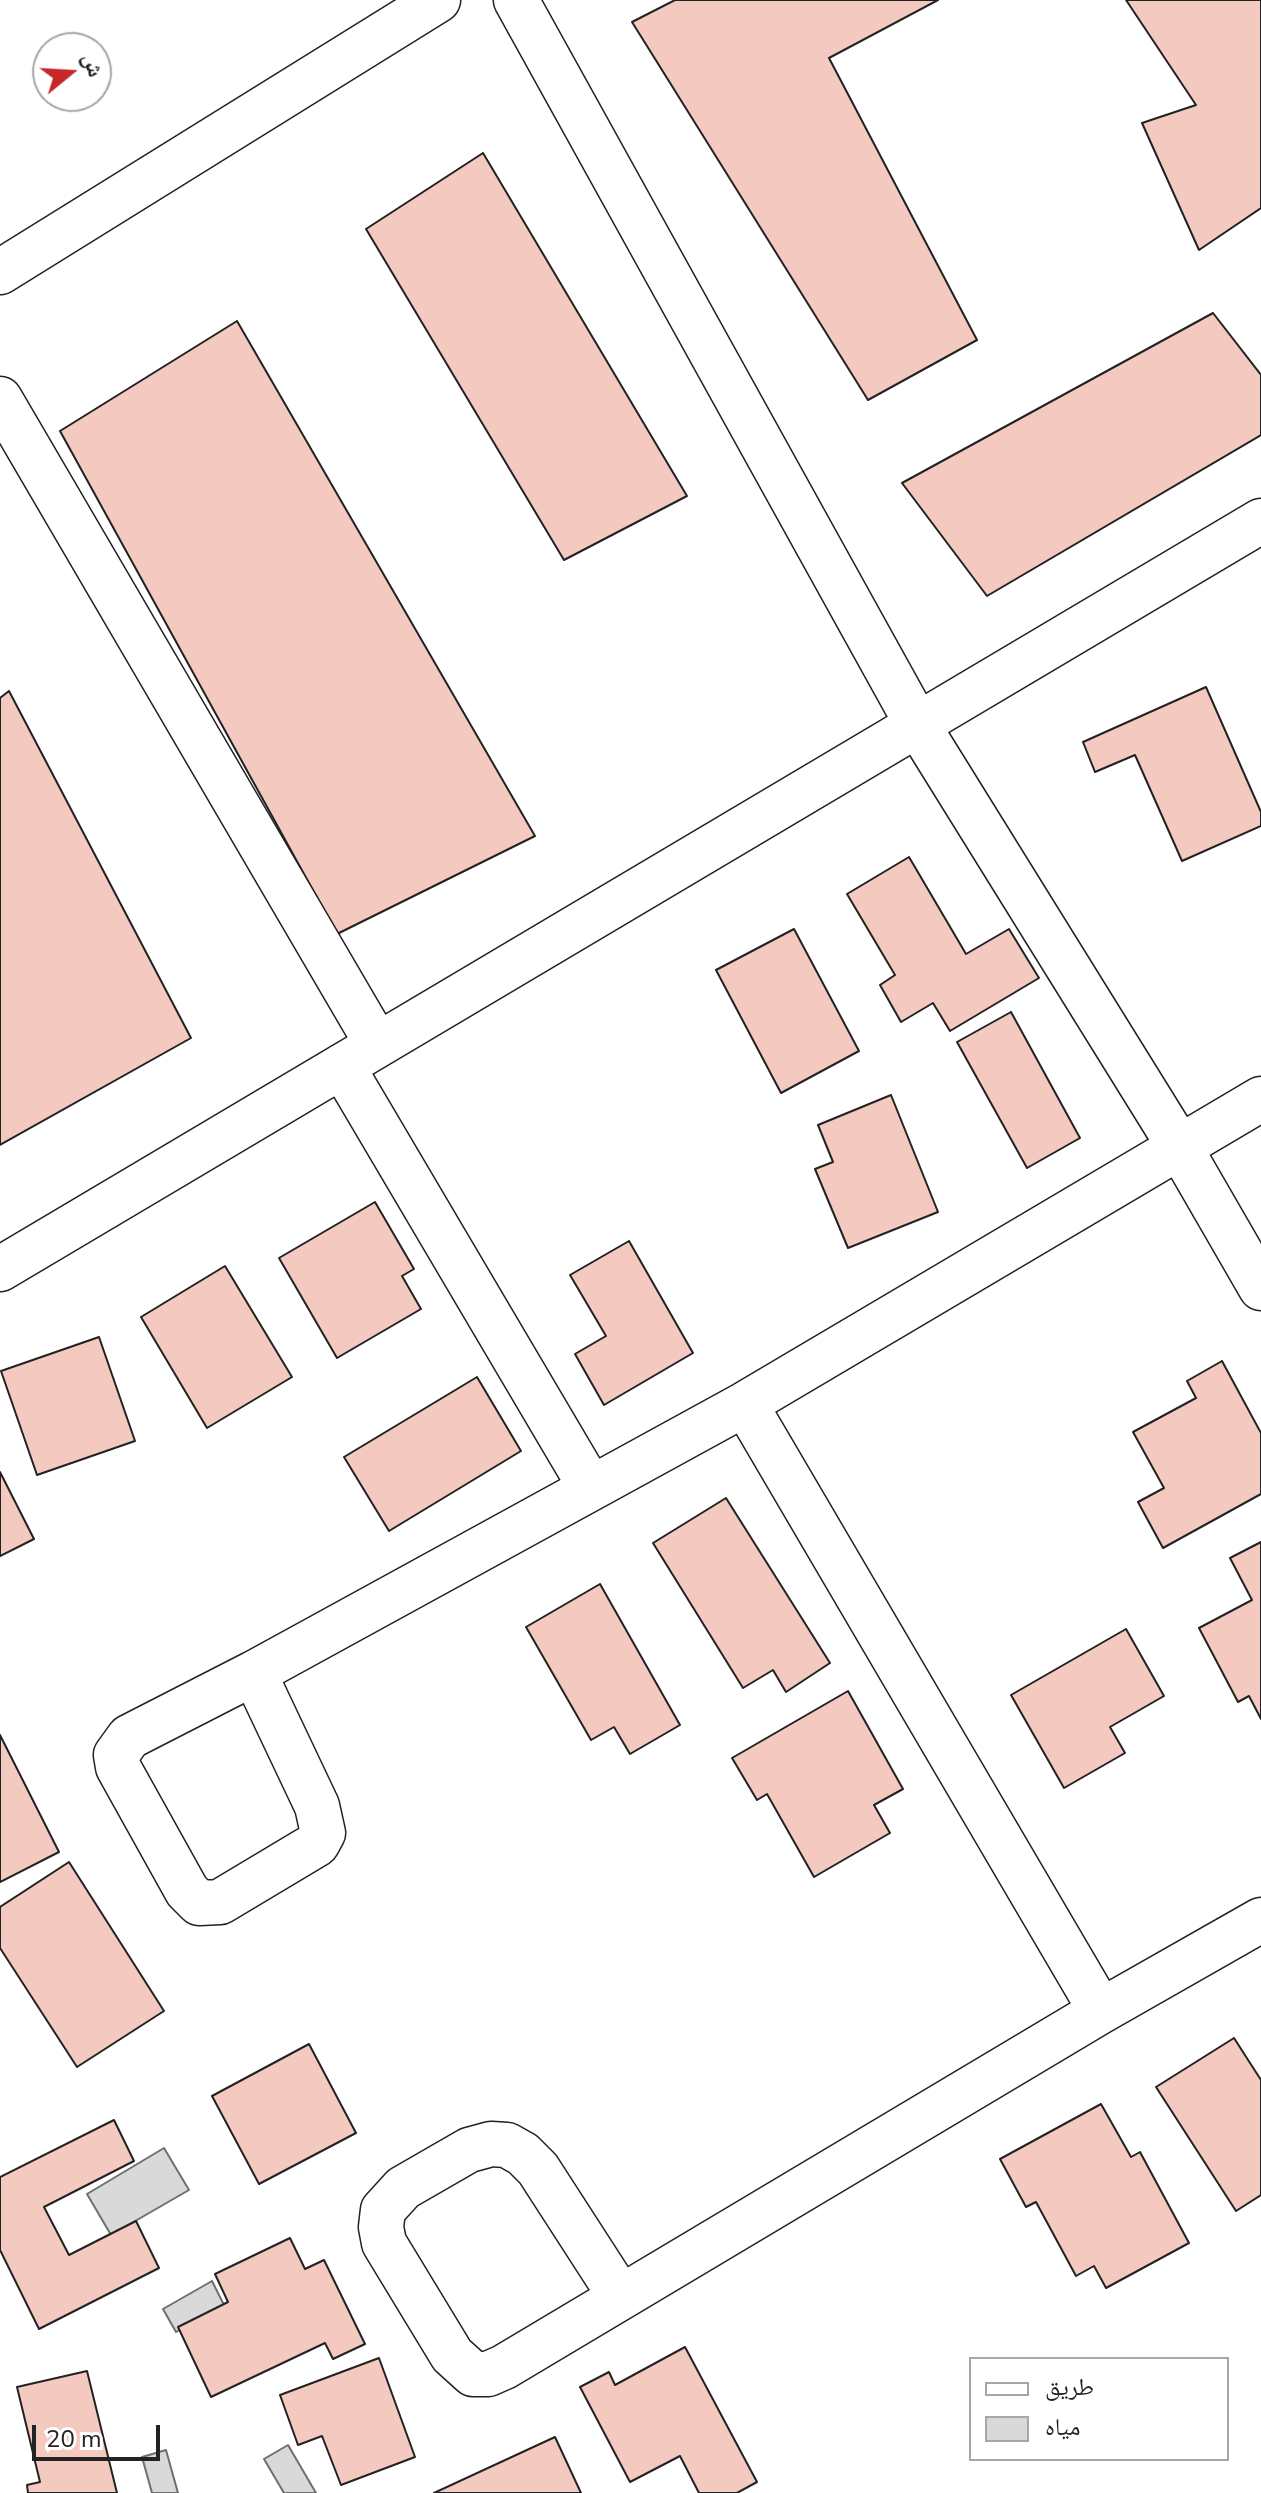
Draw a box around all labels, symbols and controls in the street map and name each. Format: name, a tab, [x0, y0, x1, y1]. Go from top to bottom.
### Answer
north arrow	[32, 32, 112, 112]
text: ش	[75, 49, 111, 81]
legend	[969, 2357, 1229, 2461]
text: طريق	[1045, 2371, 1094, 2403]
scale bar	[36, 2409, 164, 2459]
text: مياه	[1045, 2411, 1080, 2443]
text: 20 m	[46, 2423, 102, 2455]

